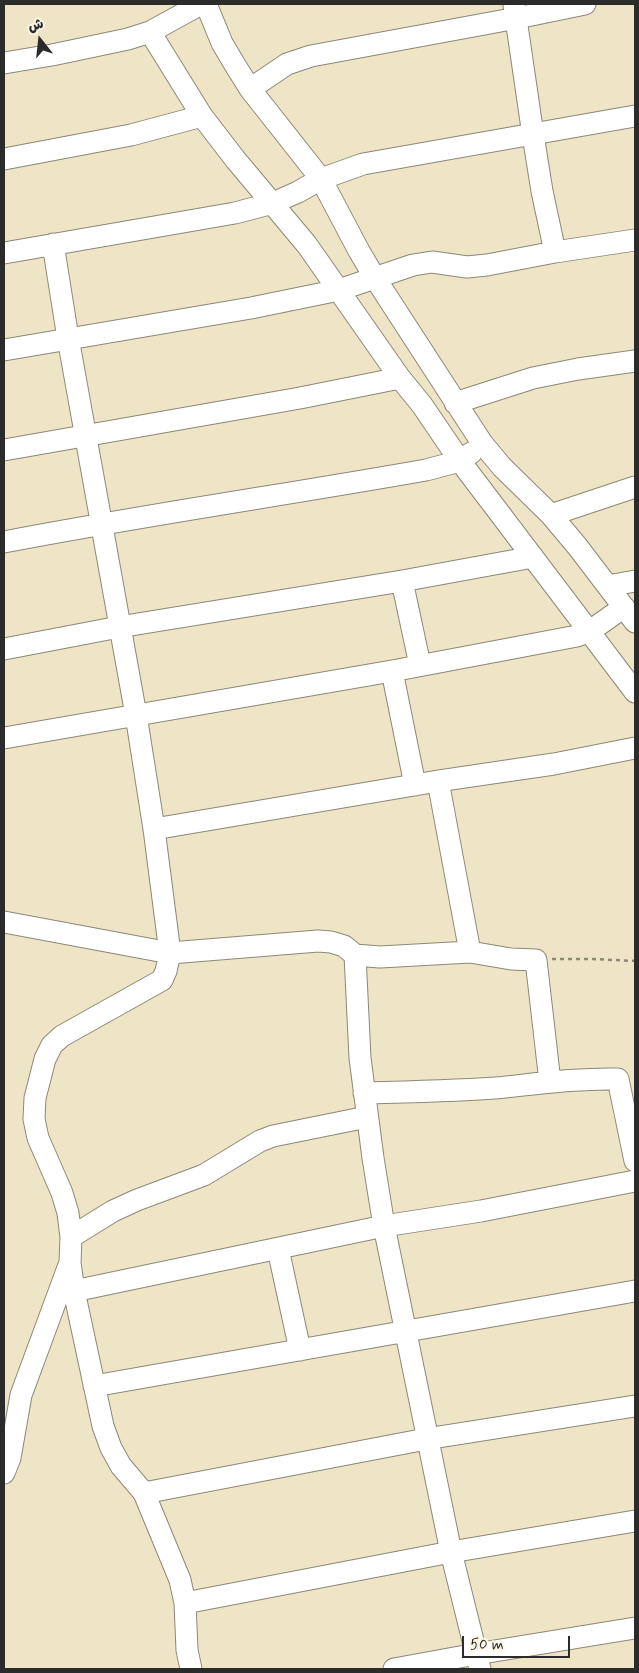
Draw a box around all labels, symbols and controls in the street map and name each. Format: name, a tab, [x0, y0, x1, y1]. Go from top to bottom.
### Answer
north arrow	[15, 15, 65, 65]
text: ش	[26, 15, 46, 36]
scale bar	[464, 1626, 572, 1658]
text: 50 m	[470, 1635, 504, 1655]

